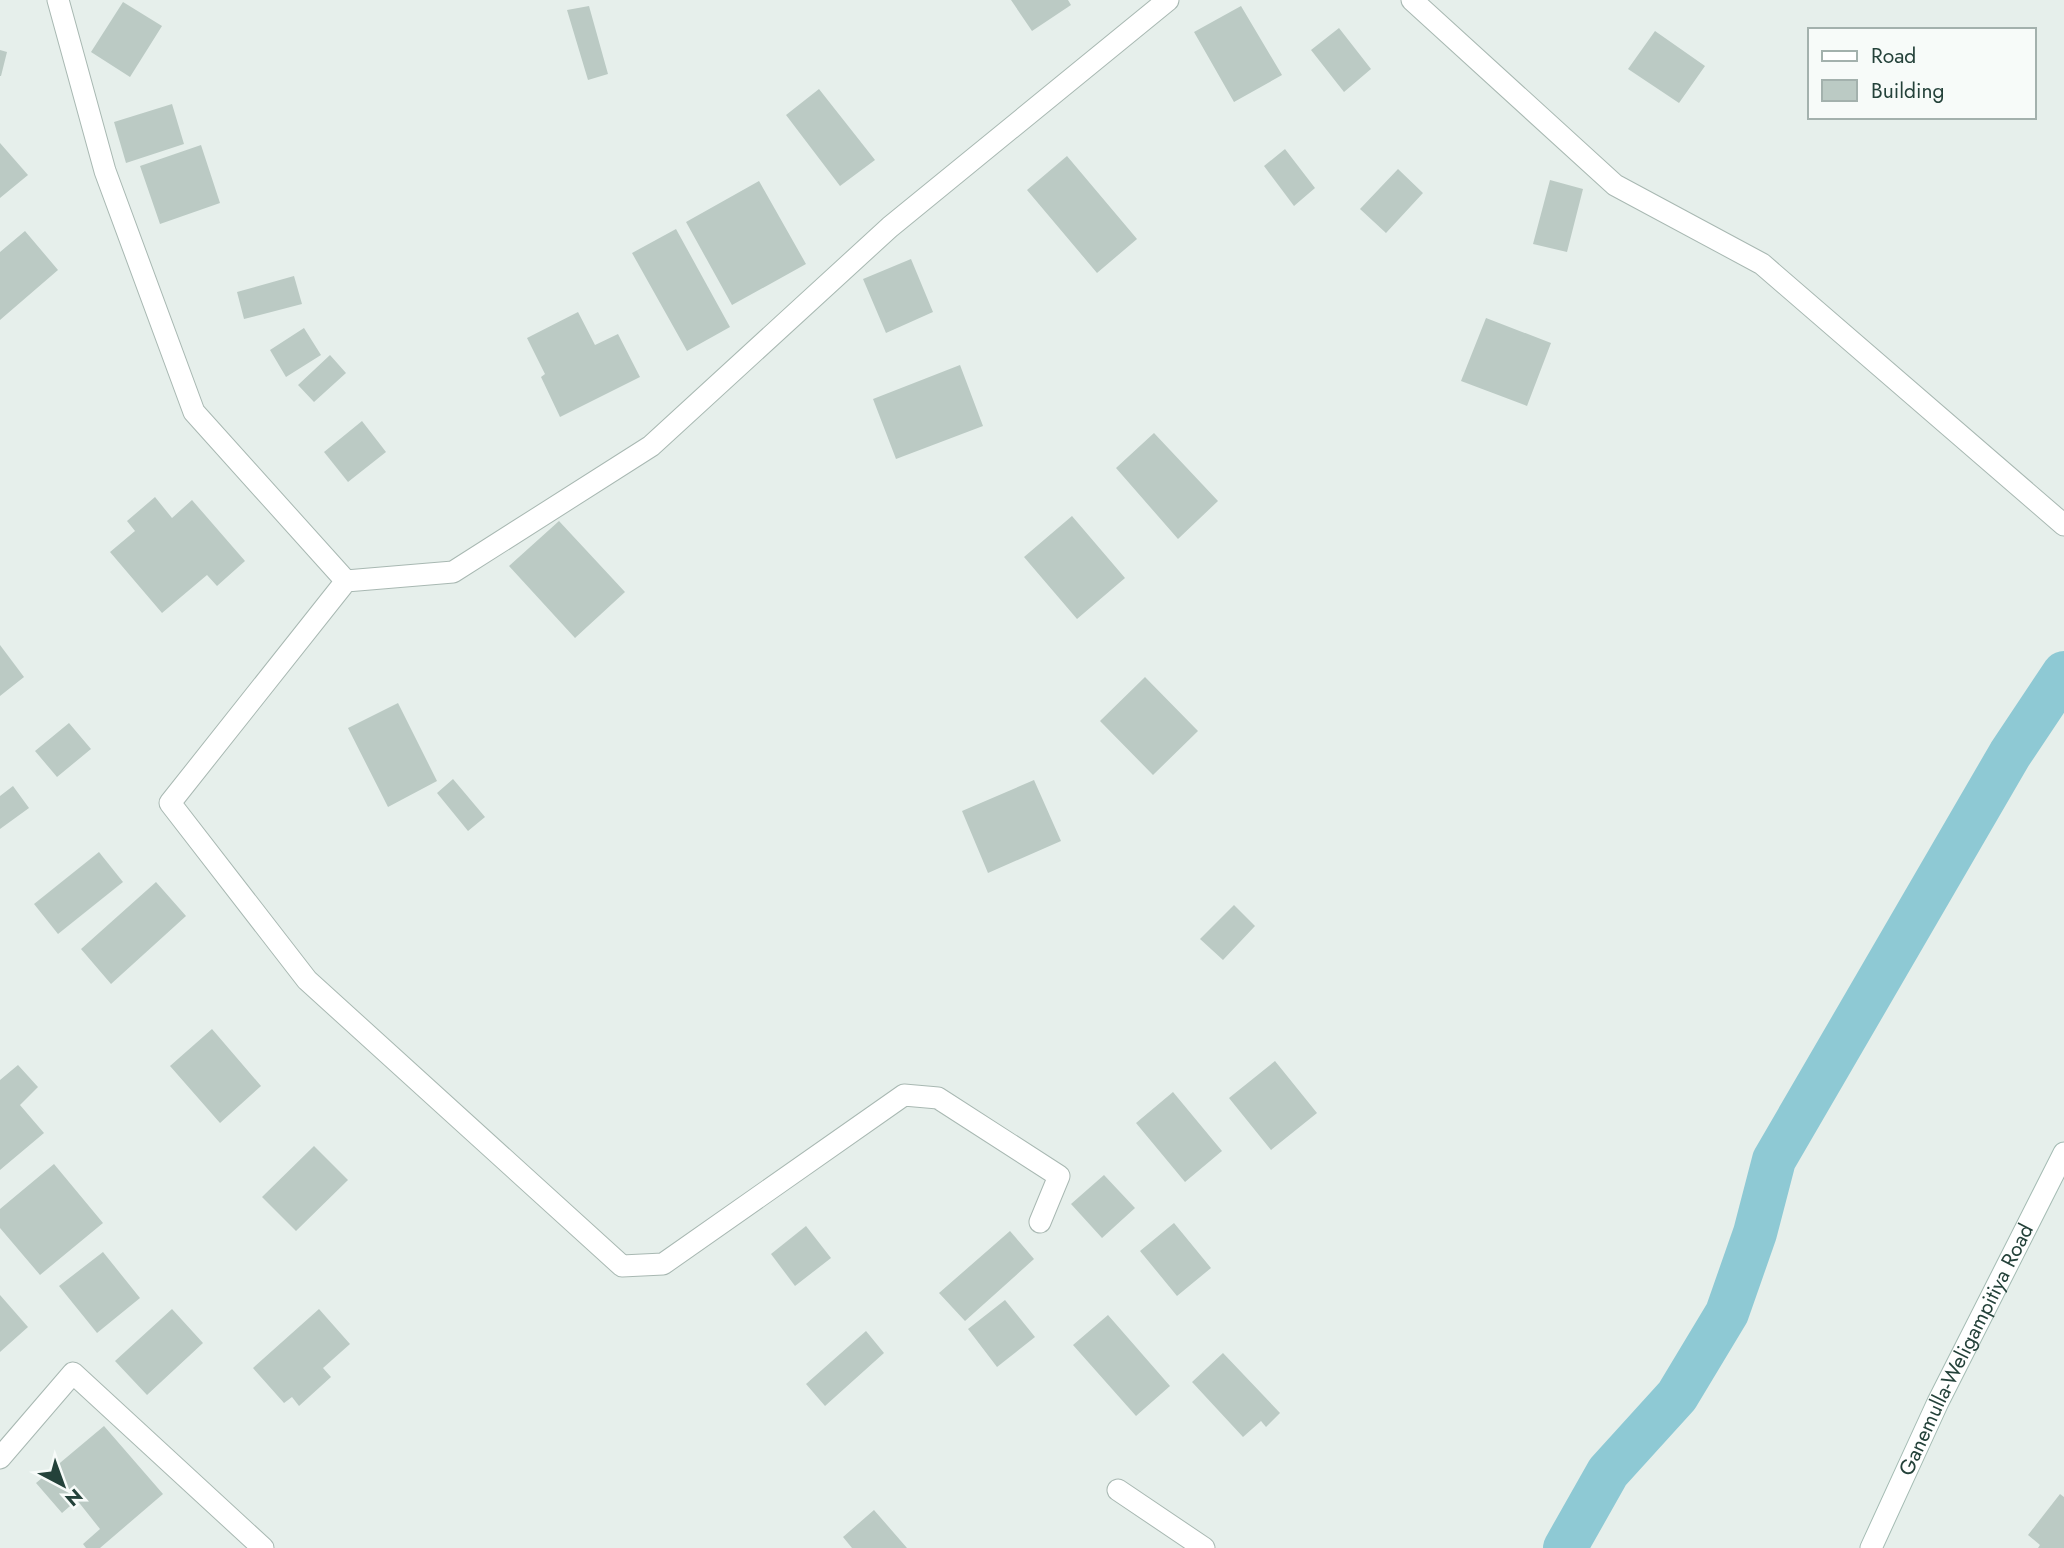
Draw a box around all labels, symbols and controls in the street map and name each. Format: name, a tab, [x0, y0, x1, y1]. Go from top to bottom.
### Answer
legend	[1808, 28, 2036, 119]
text: Road	[1871, 41, 1916, 71]
text: Building	[1871, 76, 1944, 106]
street label: Ganemulla-Weligampitiya Road	[1891, 1218, 2041, 1480]
north arrow	[28, 1450, 98, 1520]
text: N	[59, 1482, 88, 1513]

